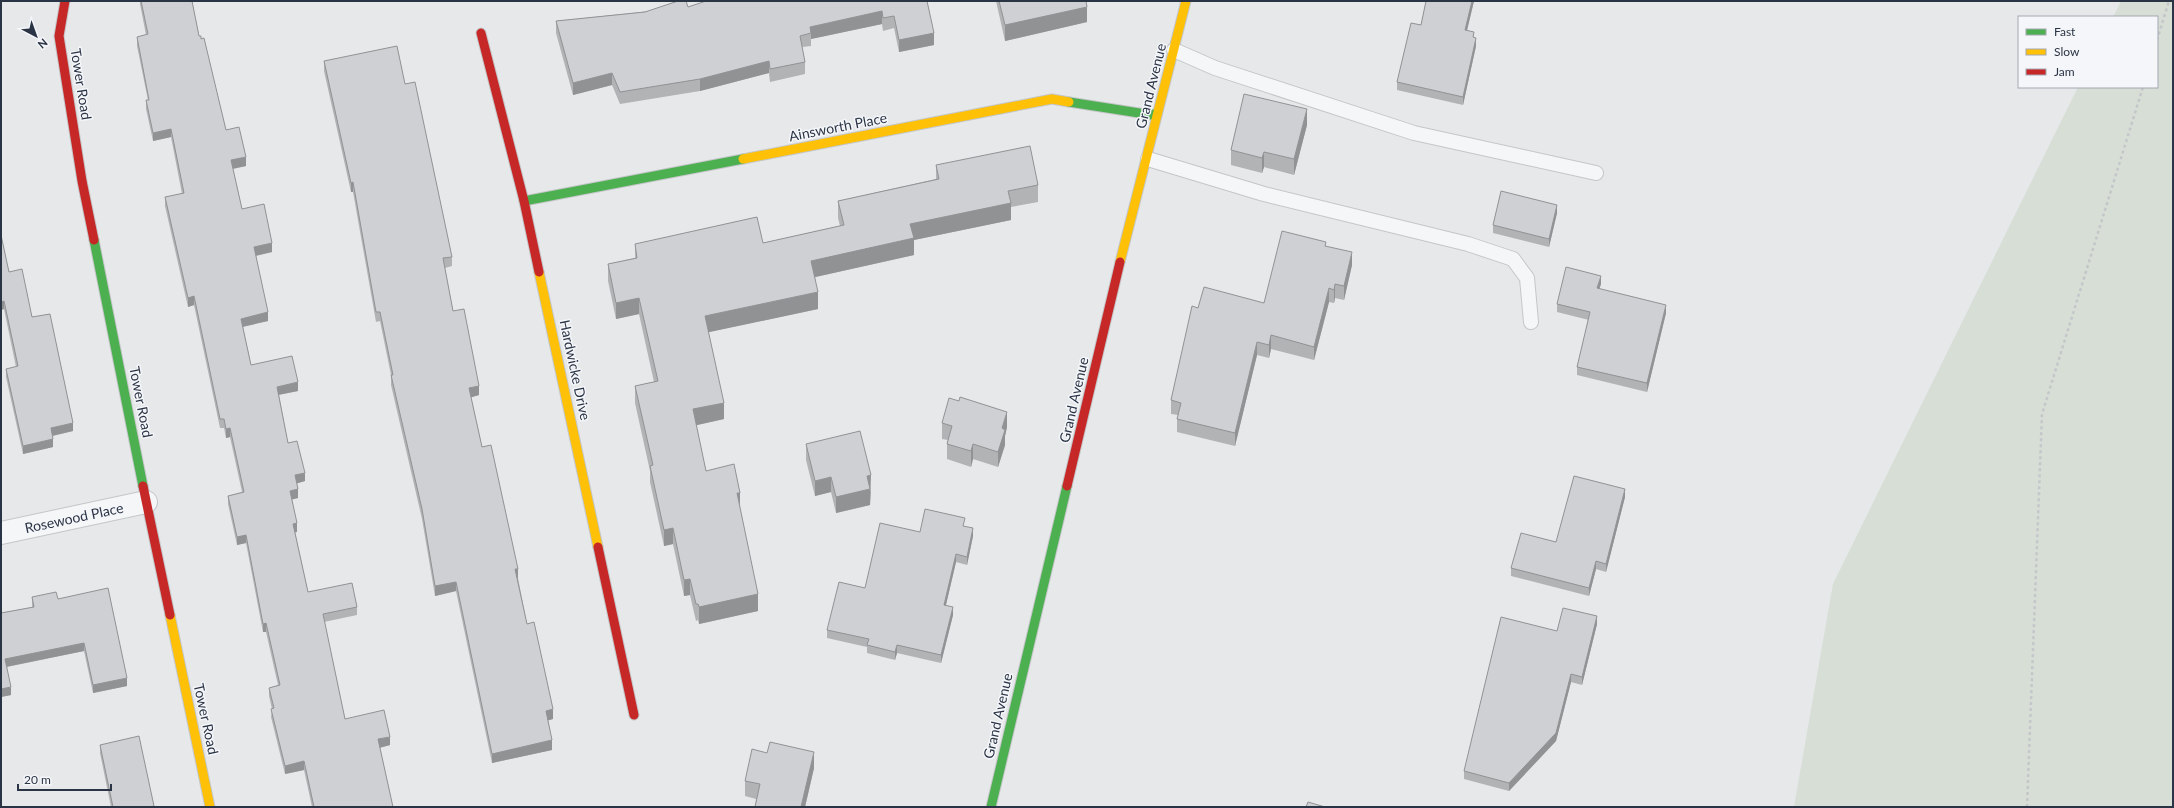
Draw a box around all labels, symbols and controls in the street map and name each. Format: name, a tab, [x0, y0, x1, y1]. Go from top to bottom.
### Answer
north arrow	[16, 16, 56, 56]
legend	[2018, 16, 2158, 88]
text: Fast	[2054, 24, 2076, 39]
text: N	[35, 36, 50, 52]
street label: Grand Avenue	[1132, 42, 1169, 130]
text: Slow	[2054, 44, 2080, 59]
street label: Tower Road	[67, 47, 96, 121]
text: Jam	[2054, 64, 2075, 79]
street label: Ainsworth Place	[787, 109, 888, 144]
street label: Hardwicke Drive	[557, 318, 594, 422]
street label: Grand Avenue	[1055, 356, 1092, 444]
street label: Tower Road	[126, 365, 157, 439]
street label: Rosewood Place	[23, 499, 125, 536]
street label: Grand Avenue	[979, 672, 1016, 760]
street label: Tower Road	[191, 682, 222, 756]
scale bar	[18, 766, 111, 792]
text: 20 m	[24, 772, 51, 787]

